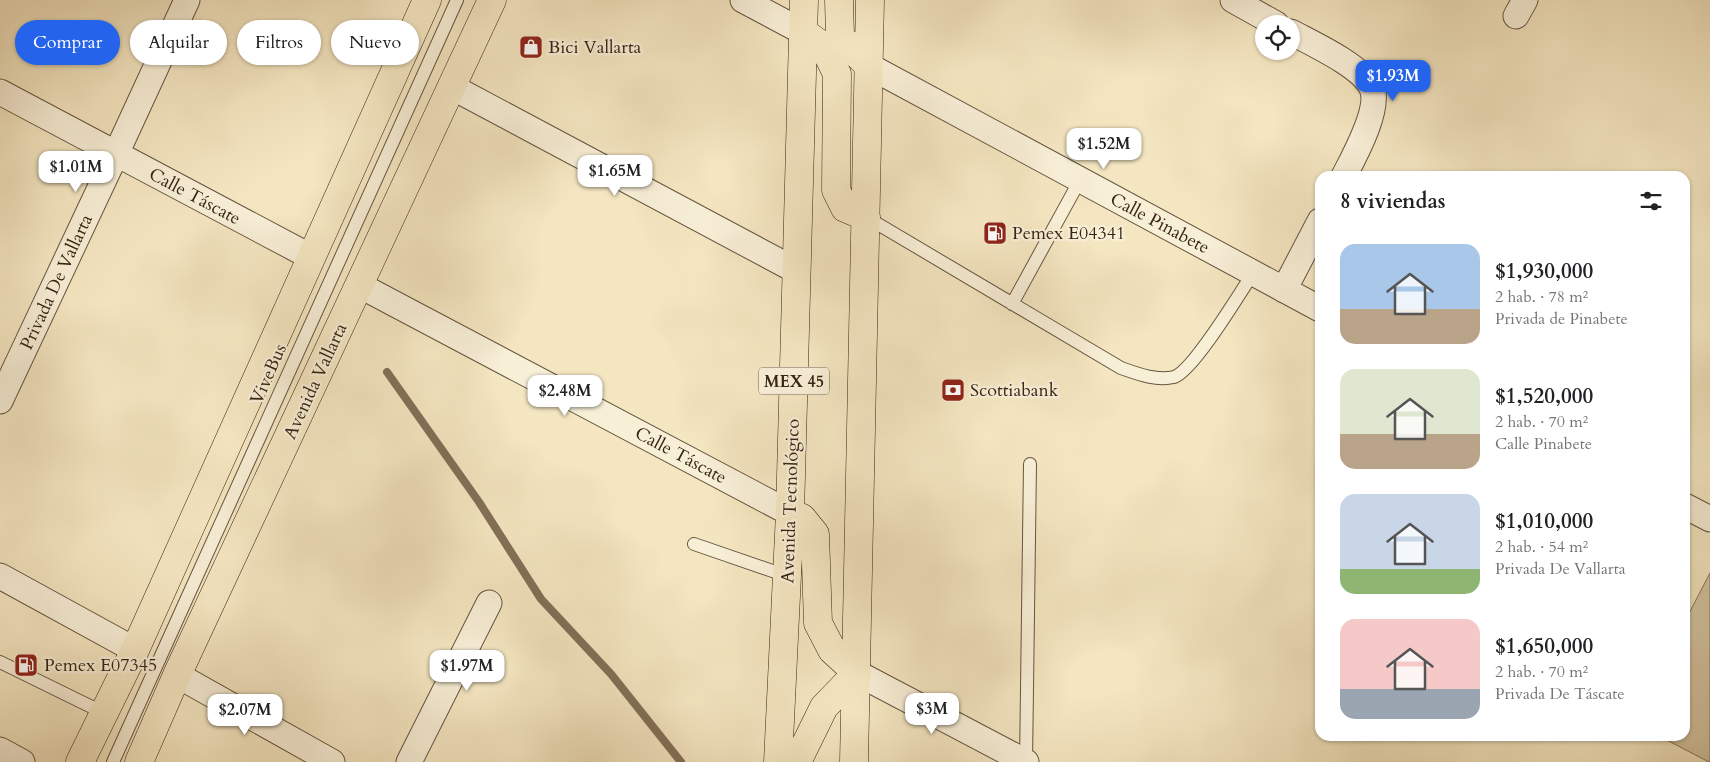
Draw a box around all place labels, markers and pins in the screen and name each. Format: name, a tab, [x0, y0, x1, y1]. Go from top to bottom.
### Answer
shop icon: Bici Vallarta	[518, 34, 544, 60]
place label: Bici Vallarta	[548, 35, 642, 60]
pin: $1.93M	[1352, 59, 1434, 102]
pin: $1.52M	[1063, 128, 1145, 170]
pin: $1.01M	[35, 150, 117, 193]
pin: $1.65M	[574, 154, 656, 197]
fuel station icon: Pemex E04341	[982, 220, 1008, 246]
place label: Pemex E04341	[1012, 221, 1125, 246]
pin: $2.48M	[524, 374, 606, 417]
bank icon: Scottiabank	[940, 377, 966, 403]
place label: Scottiabank	[970, 378, 1059, 403]
pin: $1.97M	[426, 650, 508, 692]
fuel station icon: Pemex E07345	[13, 652, 39, 678]
place label: Pemex E07345	[44, 653, 157, 678]
pin: $3M	[908, 692, 956, 735]
pin: $2.07M	[204, 694, 286, 736]

